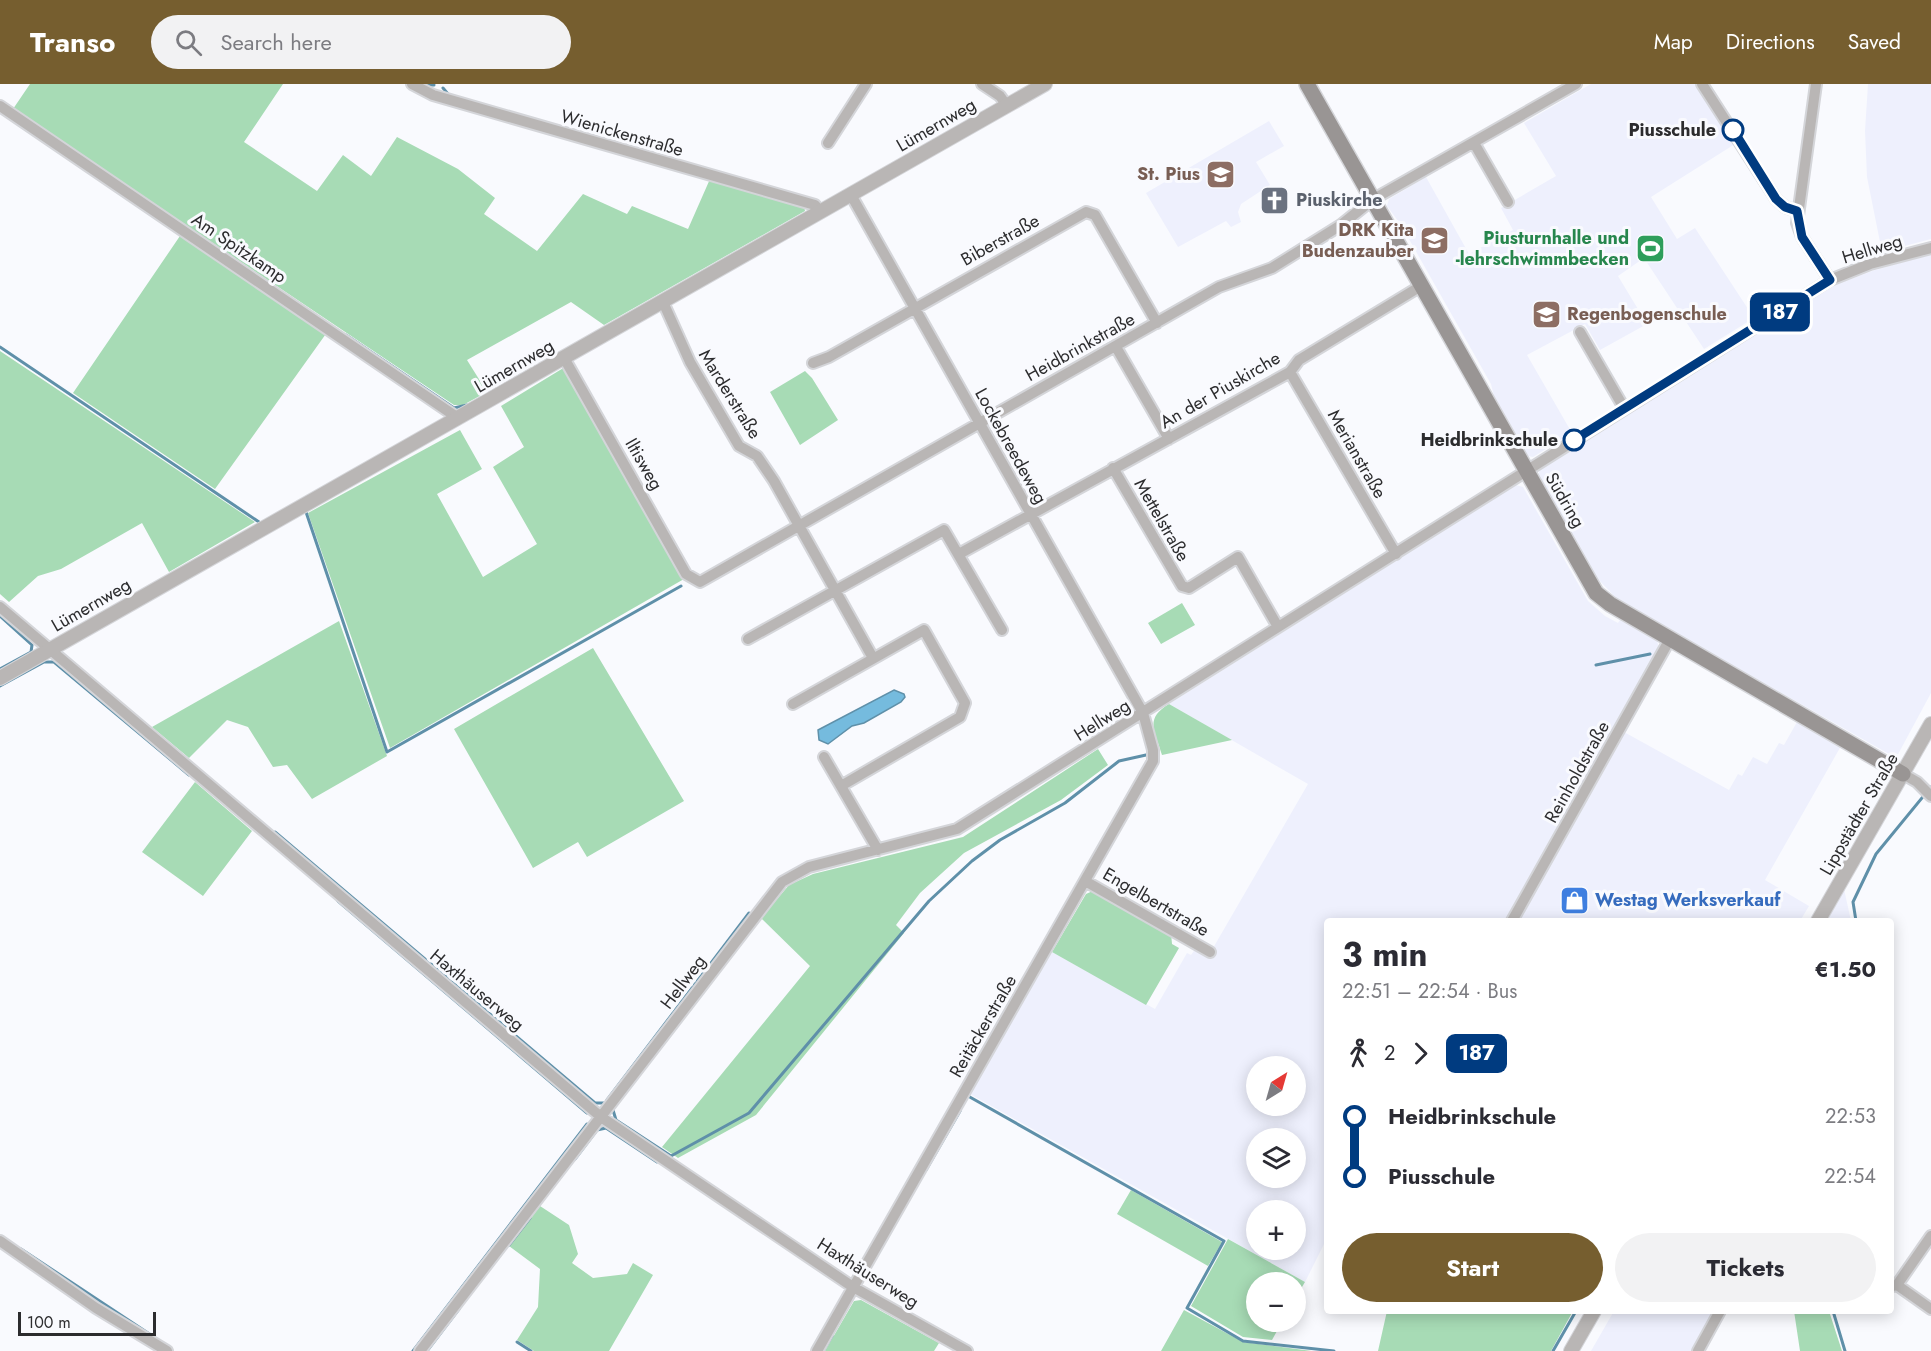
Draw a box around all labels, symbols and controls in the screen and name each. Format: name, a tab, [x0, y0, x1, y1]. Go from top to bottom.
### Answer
search box	[151, 15, 571, 69]
text: Transo	[30, 22, 115, 63]
icon: search	[172, 26, 205, 59]
text: Search here	[220, 26, 332, 58]
text: Map	[1654, 27, 1693, 57]
text: Directions	[1726, 27, 1815, 57]
text: Saved	[1848, 27, 1901, 57]
street label: Lümernweg	[891, 92, 981, 158]
street label: Wienickenstraße	[558, 103, 686, 163]
place label: Piusschule	[1628, 117, 1716, 143]
marker: Piusschule	[1722, 119, 1744, 141]
school or university icon: St. Pius	[1205, 158, 1237, 190]
place label: St. Pius	[1137, 161, 1200, 187]
church icon: Piuskirche	[1259, 184, 1291, 216]
place label: Piuskirche	[1296, 187, 1383, 213]
street label: Am Spitzkamp	[186, 207, 292, 289]
street label: Biberstraße	[956, 208, 1044, 272]
place label: DRK Kita Budenzauber	[1302, 217, 1415, 264]
school or university icon: DRK Kita Budenzauber	[1419, 224, 1451, 256]
place label: Piusturnhalle und -lehrschwimmbecken	[1456, 225, 1629, 272]
street label: Hellweg	[1839, 228, 1905, 270]
sports icon: Piusturnhalle und -lehrschwimmbecken	[1634, 232, 1666, 264]
line badge: 187	[1746, 292, 1814, 332]
text: 187	[1762, 297, 1798, 327]
school or university icon: Regenbogenschule	[1530, 298, 1562, 330]
place label: Regenbogenschule	[1567, 301, 1727, 327]
street label: Heidbrinkstraße	[1021, 306, 1139, 388]
street label: Lümernweg	[469, 333, 559, 399]
street label: Marderstraße	[692, 344, 768, 444]
street label: An der Piuskirche	[1155, 345, 1285, 435]
street label: Lockebreedeweg	[968, 383, 1054, 509]
street label: Merianstraße	[1321, 405, 1393, 503]
place label: Heidbrinkschule	[1420, 427, 1558, 453]
marker: Heidbrinkschule	[1563, 429, 1585, 451]
street label: Iltisweg	[619, 433, 669, 495]
street label: Südring	[1539, 467, 1591, 533]
street label: Mettelstraße	[1128, 474, 1196, 566]
street label: Lümernweg	[46, 572, 136, 638]
street label: Hellweg	[1069, 693, 1135, 747]
street label: Reinholdstraße	[1538, 716, 1616, 828]
street label: Lippstädter Straße	[1813, 748, 1905, 880]
street label: Engelbertstraße	[1098, 861, 1214, 943]
shop icon: Westag Werksverkauf	[1558, 884, 1590, 916]
place label: Westag Werksverkauf	[1595, 887, 1781, 913]
text: 3 min	[1342, 931, 1428, 978]
street label: Haxthäuserweg	[424, 943, 530, 1037]
street label: Hellweg	[654, 949, 712, 1015]
text: €1.50	[1815, 953, 1876, 985]
street label: Reitäckerstraße	[943, 970, 1023, 1082]
text: 22:51 – 22:54 · Bus	[1342, 977, 1517, 1006]
icon: walk	[1342, 1037, 1375, 1070]
icon: forward	[1404, 1037, 1437, 1070]
text: 187	[1458, 1038, 1495, 1068]
text: 2	[1384, 1039, 1395, 1068]
north arrow	[1246, 1056, 1306, 1116]
map controls	[1246, 1056, 1306, 1332]
text: Heidbrinkschule	[1388, 1100, 1556, 1132]
text: 22:53	[1825, 1102, 1876, 1131]
button: layers	[1246, 1128, 1306, 1188]
text: Piusschule	[1388, 1160, 1495, 1192]
text: 22:54	[1824, 1162, 1876, 1191]
button: +	[1246, 1200, 1306, 1260]
street label: Haxthäuserweg	[812, 1231, 924, 1315]
button: Start	[1342, 1233, 1603, 1302]
button: Tickets	[1615, 1233, 1876, 1302]
button: −	[1246, 1272, 1306, 1332]
scale bar	[18, 1309, 156, 1336]
text: 100 m	[27, 1311, 71, 1334]

